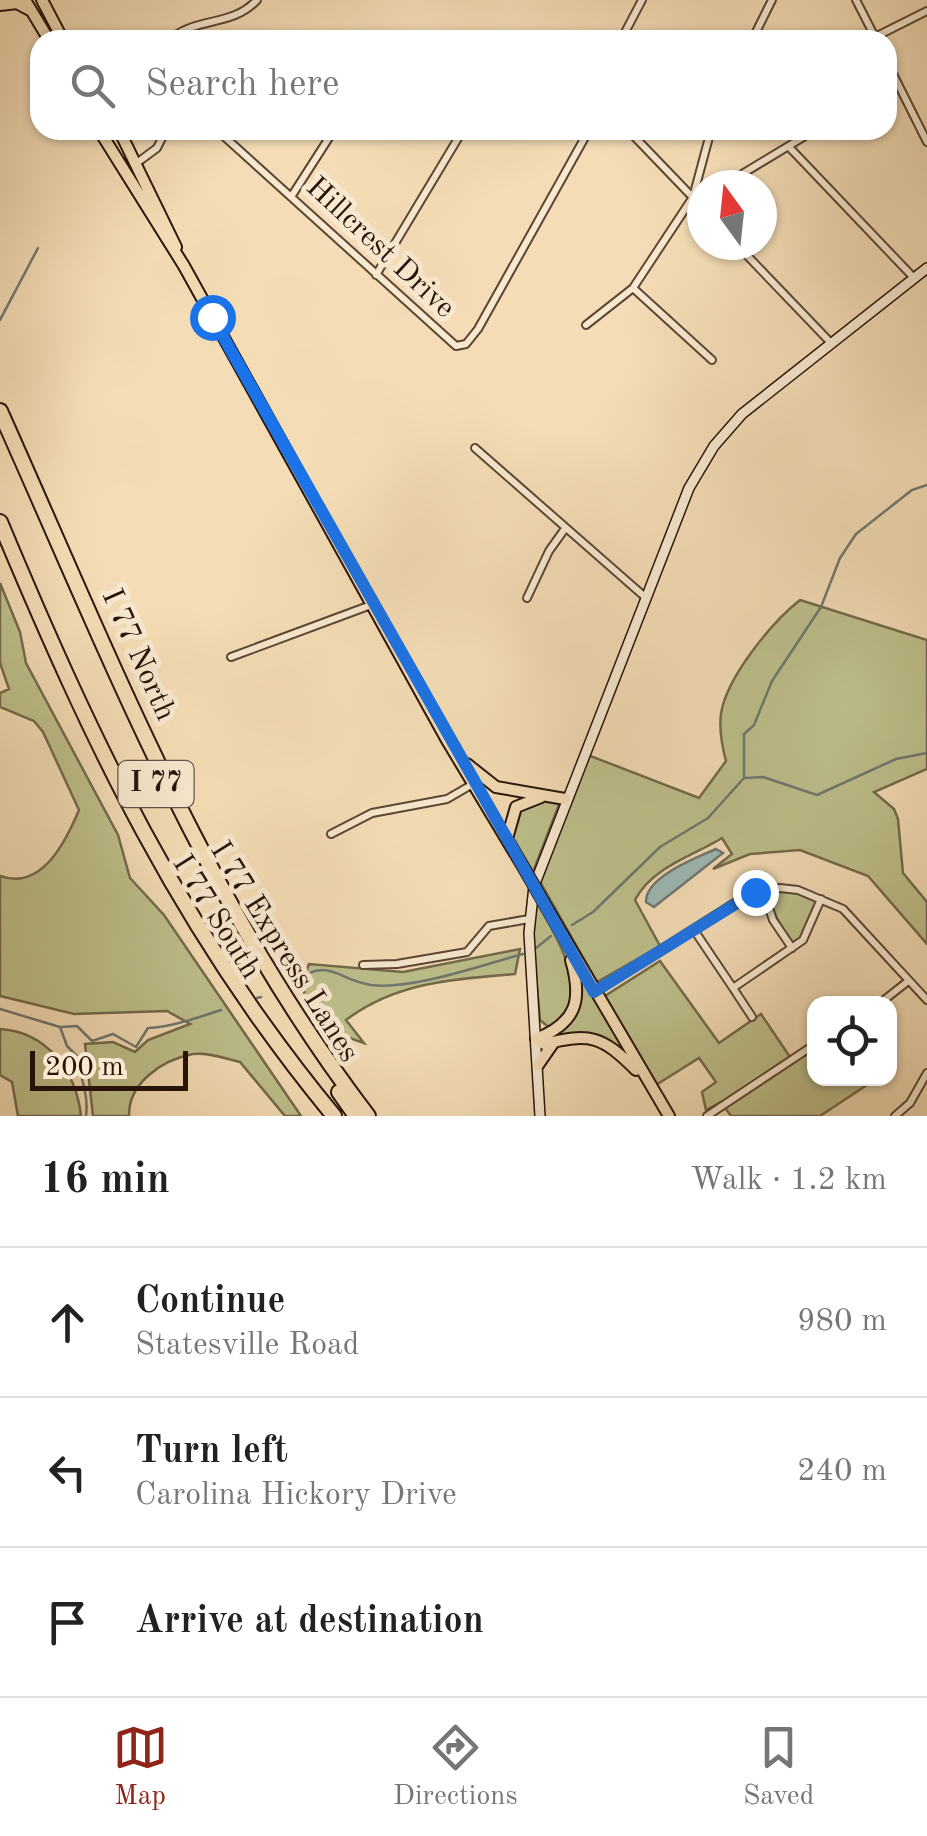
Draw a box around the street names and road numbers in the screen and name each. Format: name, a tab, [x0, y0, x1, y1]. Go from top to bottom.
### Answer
street label: Hillcrest Drive	[300, 172, 460, 324]
street label: I 77 North	[96, 585, 180, 725]
road number: I 77	[118, 761, 194, 807]
street label: I 77 Express Lanes	[204, 836, 364, 1068]
street label: I 77 South	[166, 850, 266, 984]

